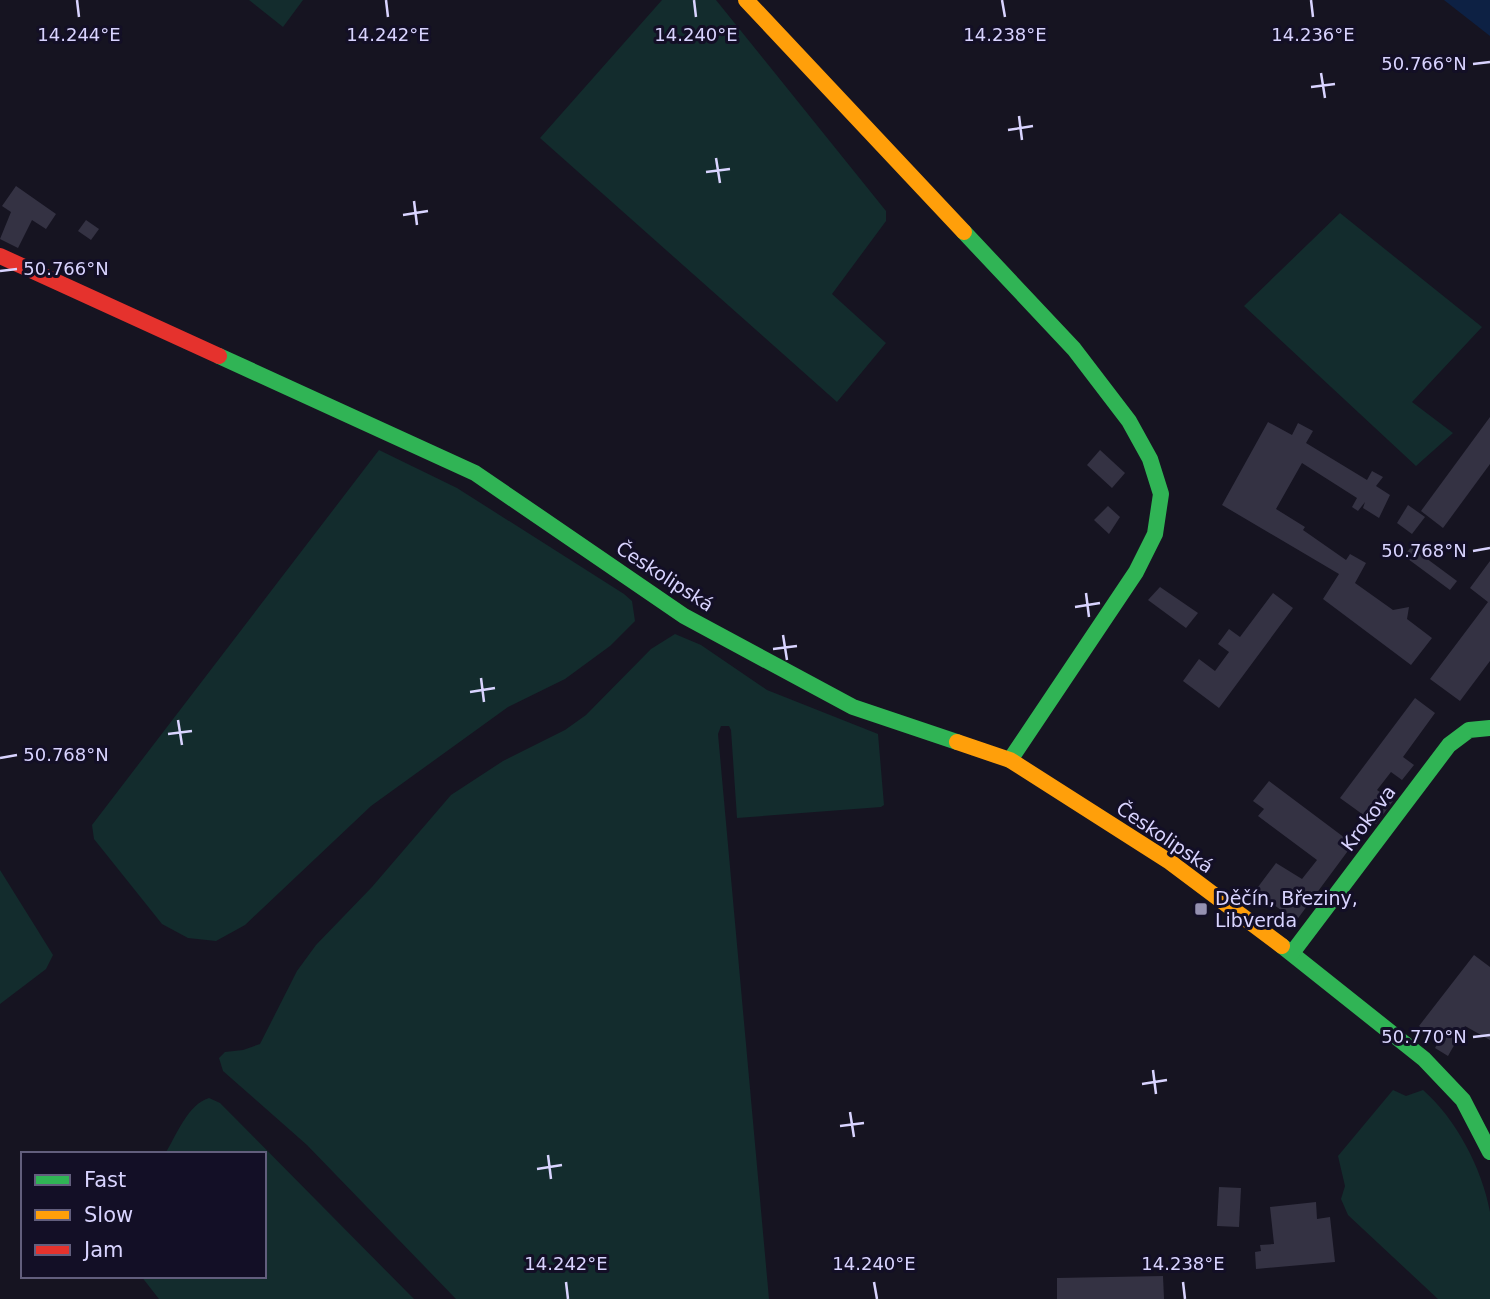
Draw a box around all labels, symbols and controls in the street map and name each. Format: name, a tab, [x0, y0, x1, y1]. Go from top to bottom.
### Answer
text: 14.244°E	[37, 24, 121, 45]
text: 14.242°E	[346, 24, 430, 45]
text: 14.240°E	[654, 24, 738, 45]
text: 14.238°E	[963, 24, 1047, 45]
text: 14.236°E	[1271, 24, 1355, 45]
text: 50.766°N	[1381, 53, 1467, 74]
text: 50.766°N	[23, 258, 109, 279]
street label: Českolipská	[612, 536, 718, 616]
text: 50.768°N	[1381, 540, 1467, 561]
text: 50.768°N	[23, 744, 109, 765]
street label: Krokova	[1336, 781, 1400, 855]
street label: Českolipská	[1113, 796, 1218, 877]
place label: Děčín, Březiny, Libverda	[1215, 887, 1358, 931]
marker: Děčín, Březiny, Libverda	[1193, 901, 1209, 917]
text: 50.770°N	[1381, 1026, 1467, 1047]
legend	[21, 1152, 266, 1278]
text: Fast	[84, 1168, 126, 1192]
text: Slow	[84, 1203, 133, 1227]
text: Jam	[82, 1238, 124, 1262]
text: 14.242°E	[524, 1253, 608, 1274]
text: 14.240°E	[832, 1253, 916, 1274]
text: 14.238°E	[1141, 1253, 1225, 1274]

